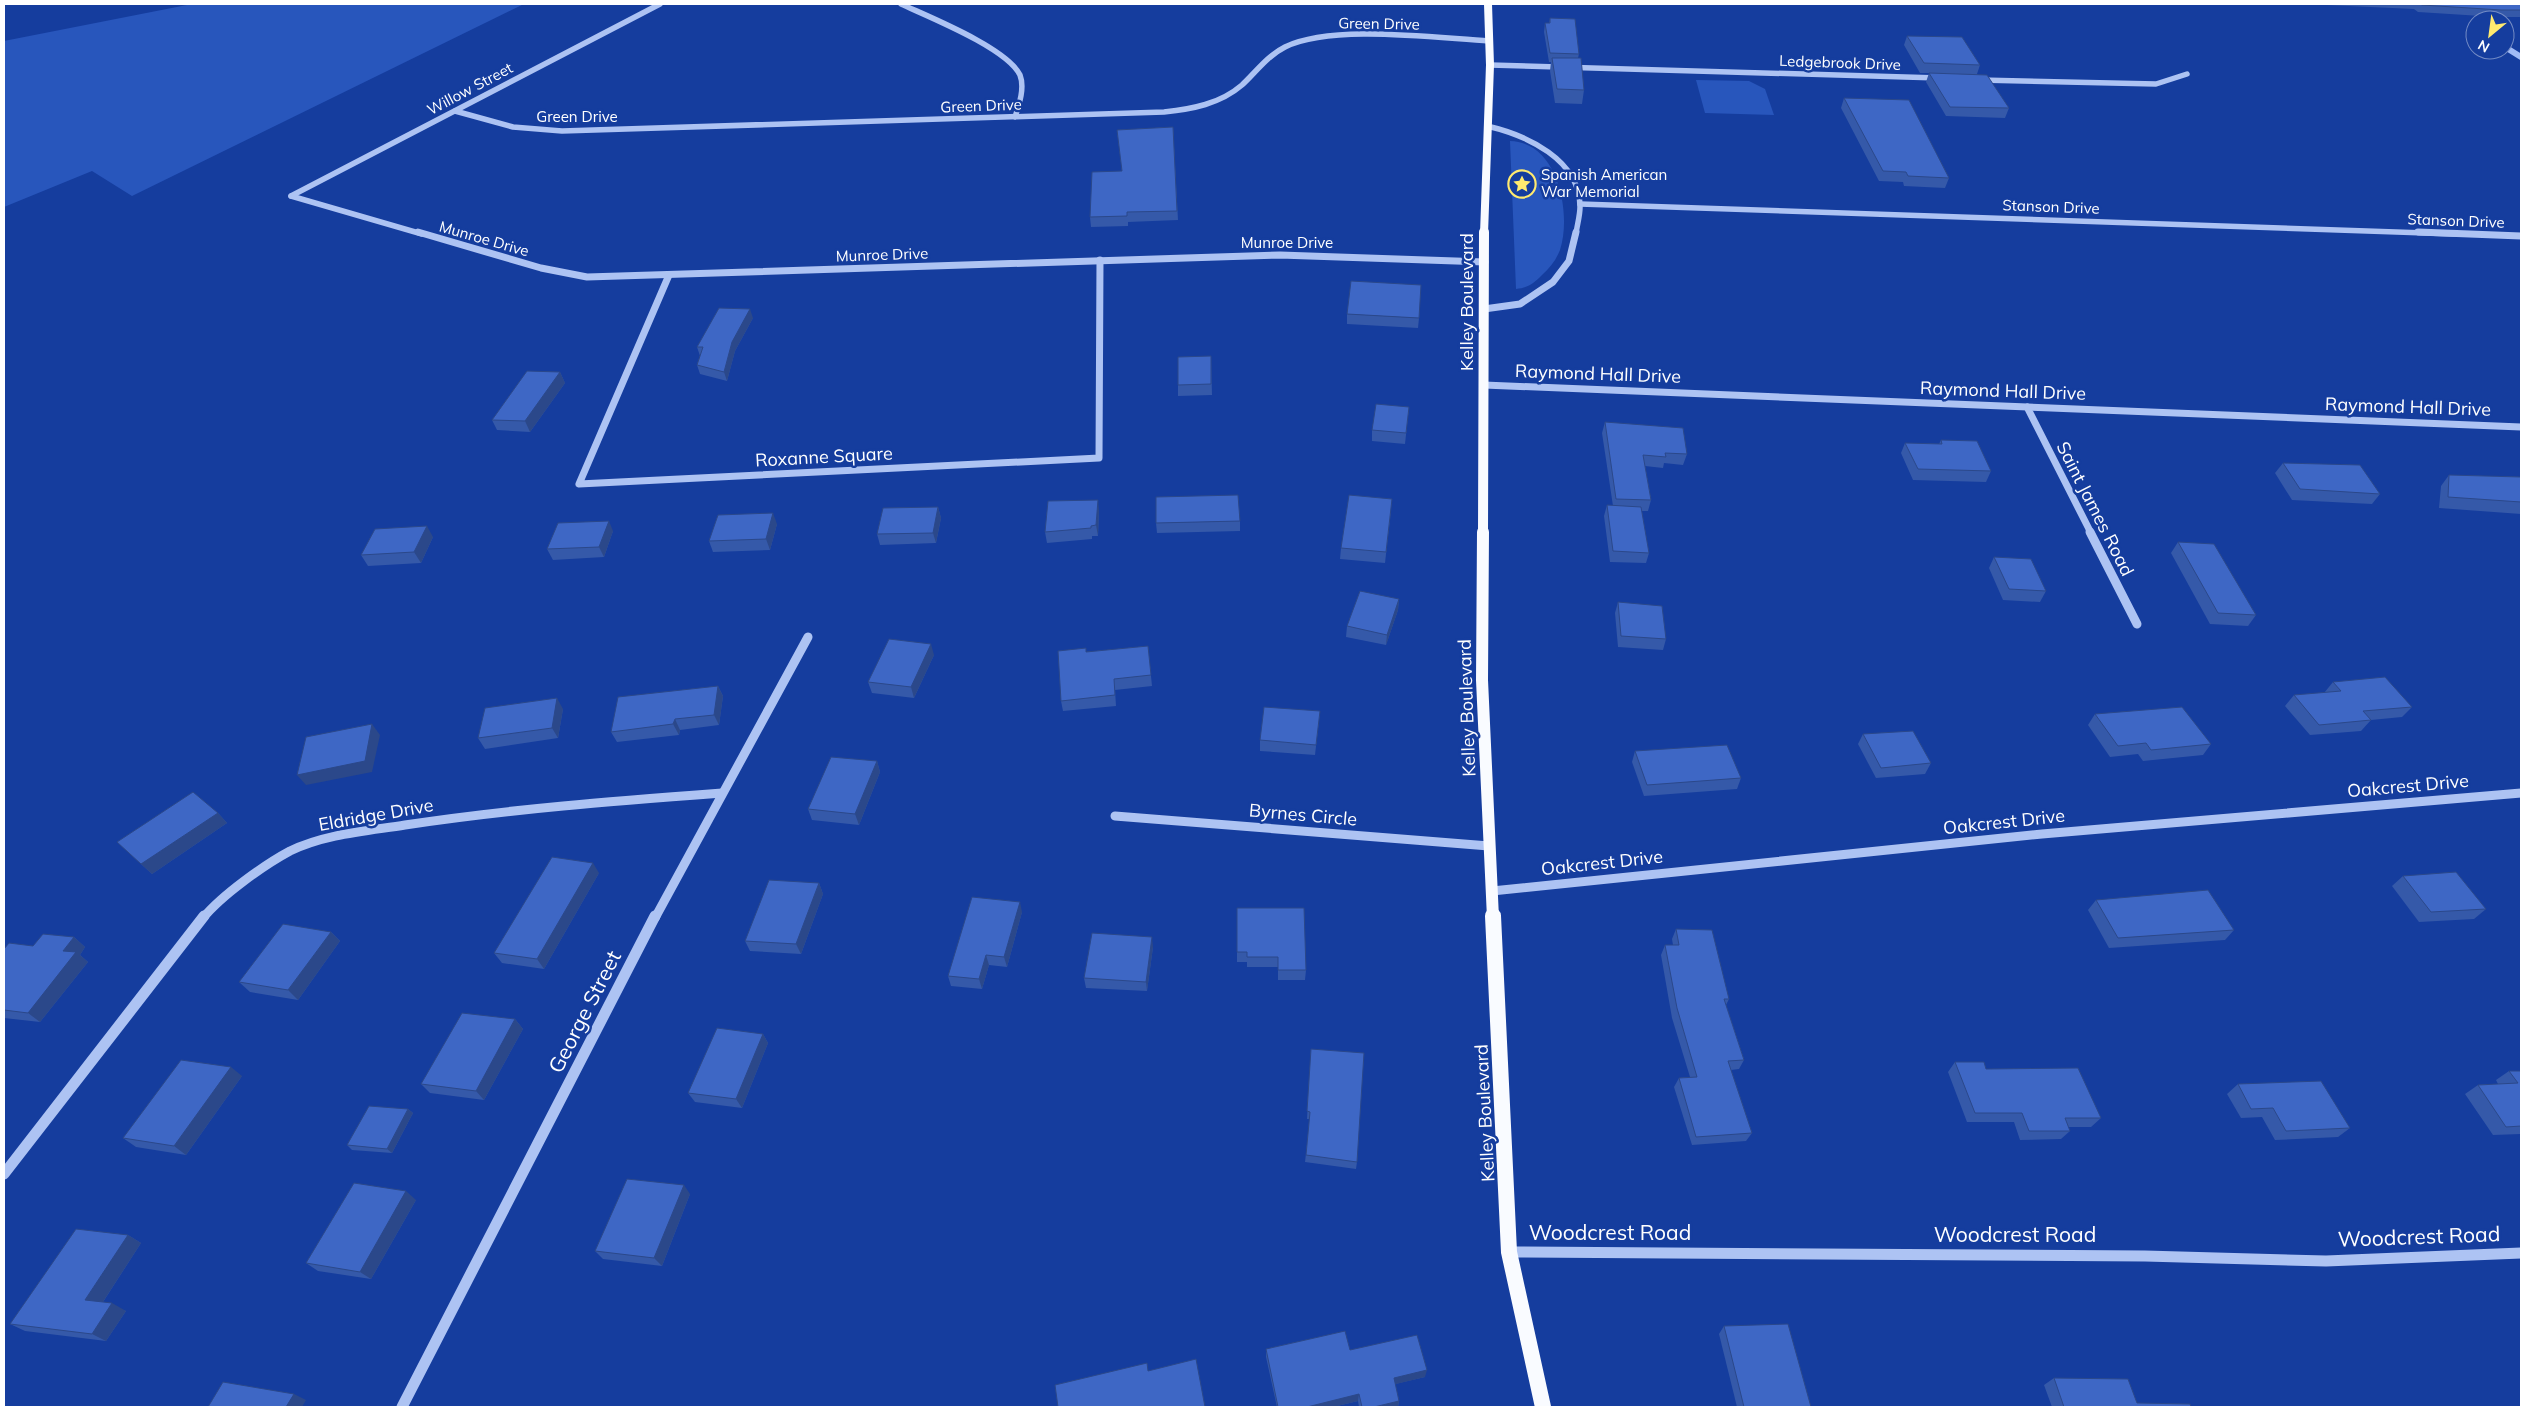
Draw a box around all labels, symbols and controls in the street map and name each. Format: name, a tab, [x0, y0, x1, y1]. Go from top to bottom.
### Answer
north arrow	[2465, 10, 2515, 60]
street label: Green Drive	[1338, 13, 1420, 34]
text: N	[2475, 36, 2493, 57]
street label: Ledgebrook Drive	[1779, 51, 1901, 74]
street label: Willow Street	[424, 58, 516, 119]
street label: Green Drive	[940, 95, 1022, 116]
street label: Green Drive	[536, 107, 618, 126]
place label: Spanish American War Memorial	[1541, 165, 1667, 201]
place icon: Spanish American War Memorial	[1507, 169, 1537, 199]
street label: Stanson Drive	[2002, 195, 2100, 218]
street label: Stanson Drive	[2407, 209, 2505, 232]
street label: Munroe Drive	[437, 217, 531, 260]
street label: Munroe Drive	[1241, 233, 1333, 252]
street label: Kelley Boulevard	[1455, 233, 1478, 371]
street label: Munroe Drive	[835, 243, 929, 266]
street label: Raymond Hall Drive	[1515, 359, 1681, 388]
street label: Raymond Hall Drive	[1920, 376, 2086, 405]
street label: Raymond Hall Drive	[2325, 392, 2491, 421]
street label: Saint James Road	[2052, 438, 2139, 580]
street label: Roxanne Square	[755, 441, 893, 472]
street label: Kelley Boulevard	[1453, 639, 1480, 777]
street label: Oakcrest Drive	[2346, 769, 2470, 802]
street label: Eldridge Drive	[317, 793, 435, 836]
street label: Byrnes Circle	[1248, 798, 1358, 831]
street label: Oakcrest Drive	[1942, 804, 2066, 839]
street label: Oakcrest Drive	[1540, 845, 1664, 880]
street label: George Street	[542, 946, 626, 1077]
street label: Kelley Boulevard	[1469, 1044, 1500, 1182]
street label: Woodcrest Road	[1529, 1219, 1691, 1245]
street label: Woodcrest Road	[2337, 1220, 2501, 1252]
street label: Woodcrest Road	[1934, 1221, 2096, 1247]

